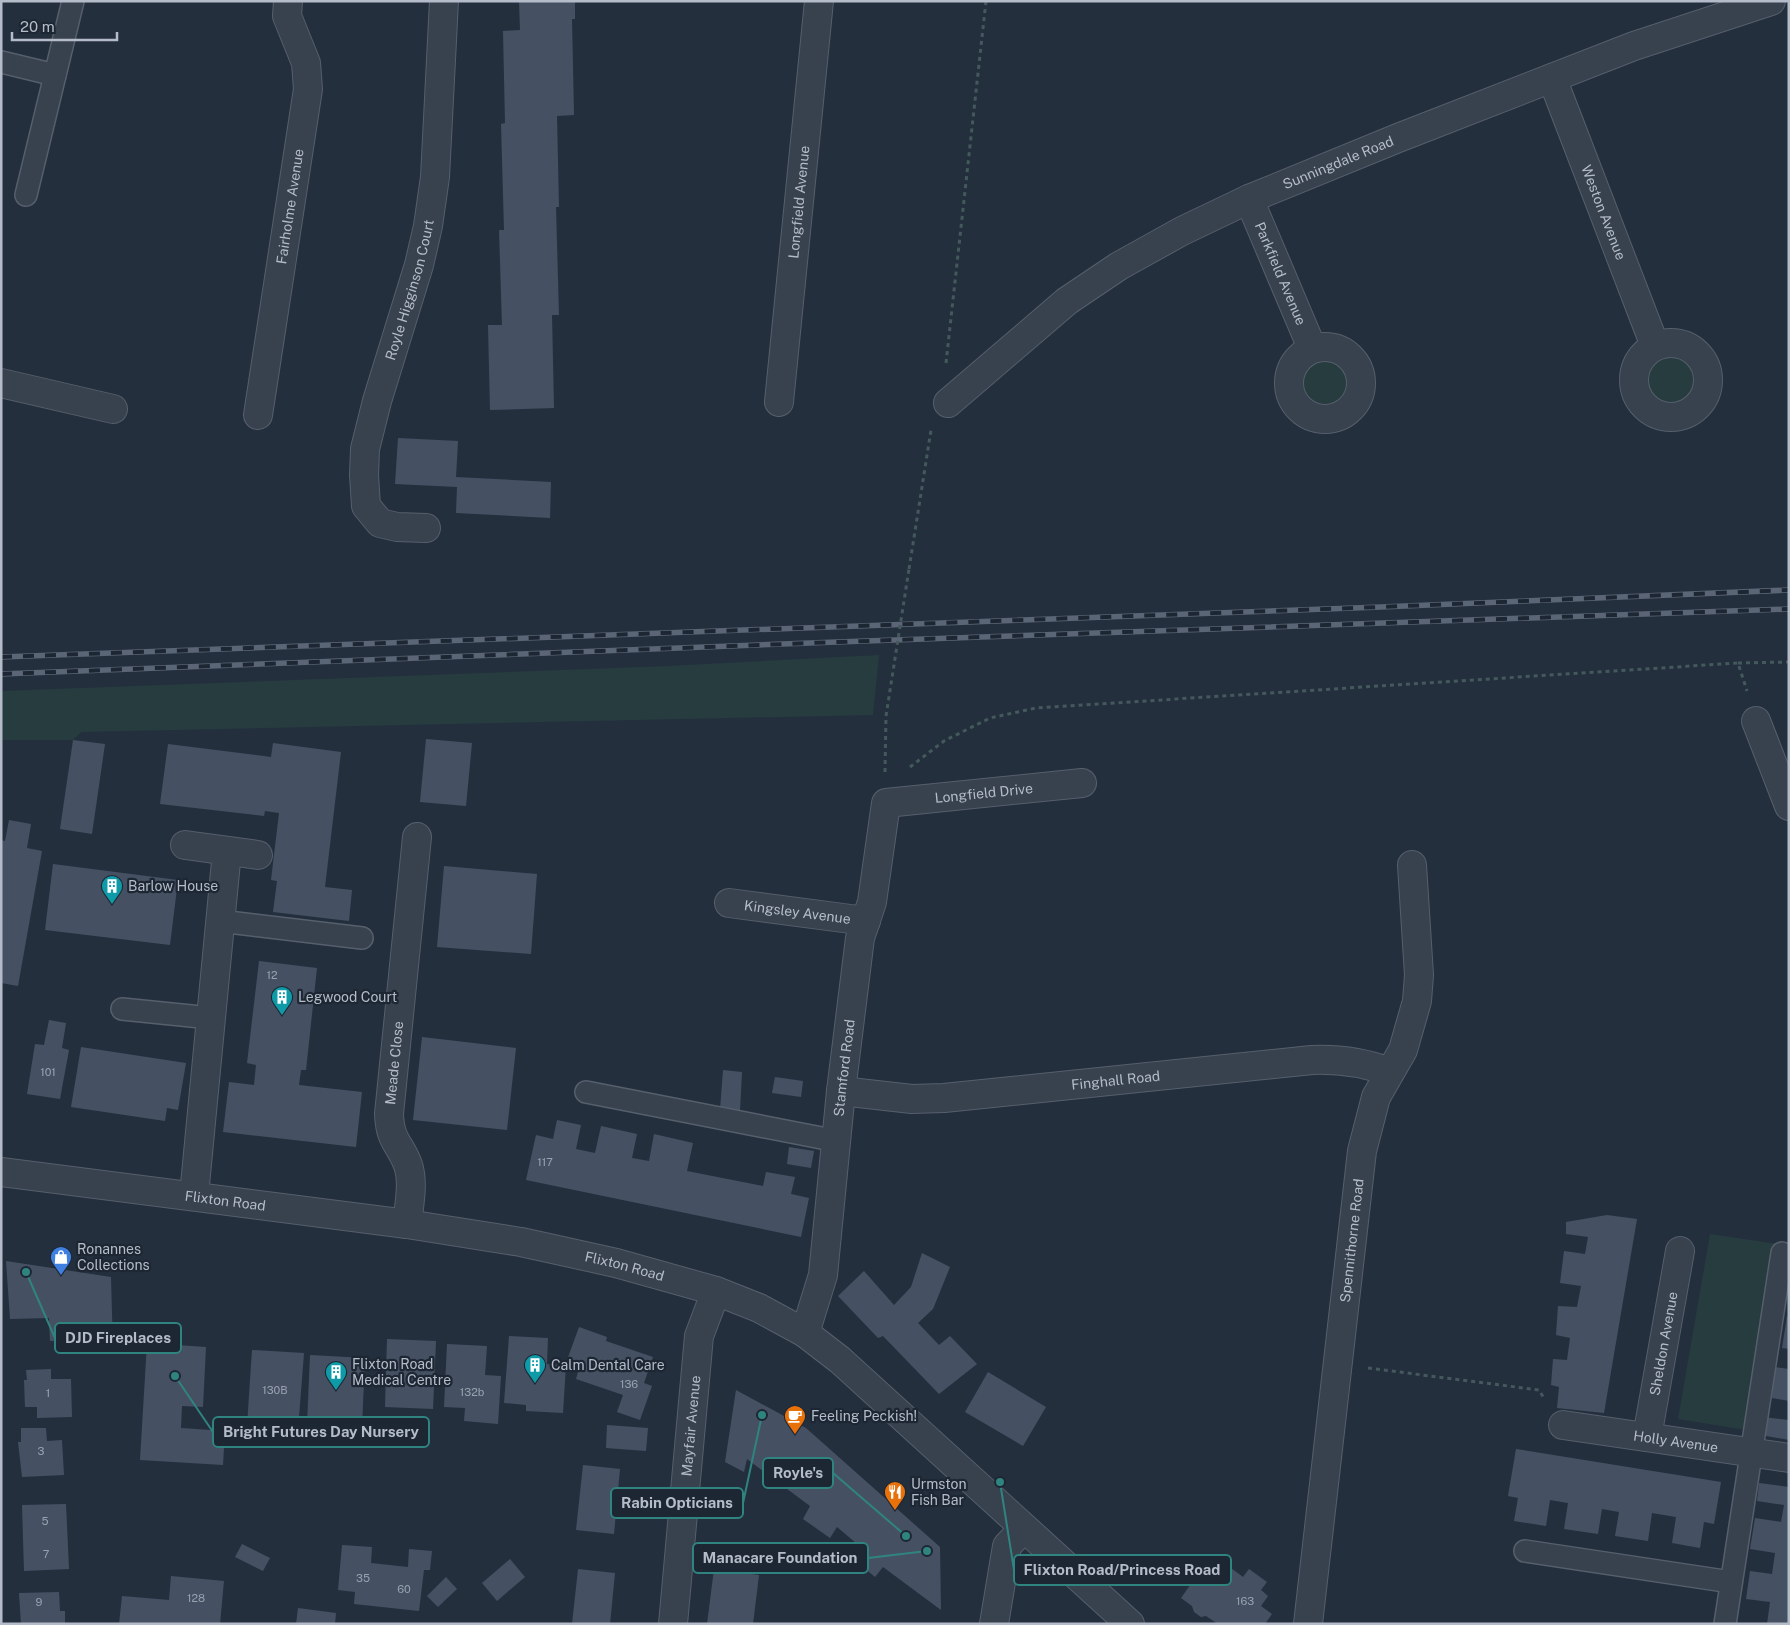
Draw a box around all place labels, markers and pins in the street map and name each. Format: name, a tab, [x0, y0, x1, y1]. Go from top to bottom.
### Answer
building icon: Barlow House	[100, 874, 124, 905]
place label: Barlow House	[128, 878, 218, 894]
building icon: Legwood Court	[270, 985, 294, 1016]
place label: Legwood Court	[298, 989, 397, 1005]
place label: Ronannes Collections	[77, 1241, 150, 1273]
shop icon: Ronannes Collections	[49, 1245, 73, 1276]
callout: DJD Fireplaces	[55, 1323, 181, 1353]
building icon: Calm Dental Care	[523, 1353, 547, 1384]
place label: Flixton Road Medical Centre	[352, 1356, 451, 1388]
place label: Calm Dental Care	[551, 1357, 665, 1373]
building icon: Flixton Road Medical Centre	[324, 1360, 348, 1391]
cafe icon: Feeling Peckish!	[783, 1404, 807, 1435]
place label: Feeling Peckish!	[811, 1408, 917, 1424]
callout: Bright Futures Day Nursery	[213, 1417, 429, 1447]
callout: Royle's	[763, 1458, 833, 1488]
place label: Urmston Fish Bar	[911, 1476, 967, 1508]
restaurant icon: Urmston Fish Bar	[883, 1480, 907, 1511]
callout: Rabin Opticians	[611, 1488, 743, 1518]
callout: Manacare Foundation	[693, 1543, 868, 1573]
callout: Flixton Road/Princess Road	[1014, 1555, 1231, 1585]

